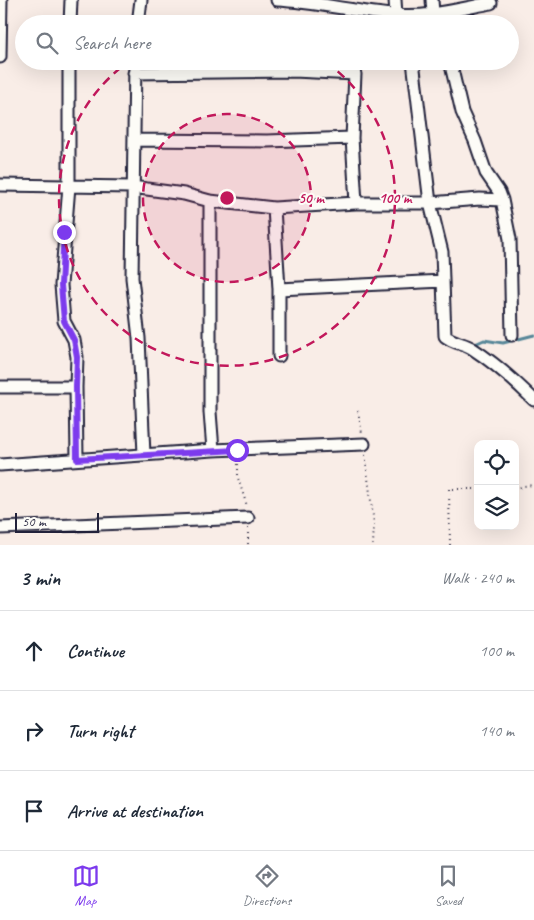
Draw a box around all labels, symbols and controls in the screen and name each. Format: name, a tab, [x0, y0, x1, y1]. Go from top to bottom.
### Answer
search box	[15, 15, 519, 70]
icon: search	[33, 29, 61, 57]
text: Search here	[73, 31, 150, 55]
centre of rings	[218, 189, 236, 207]
text: 50 m	[298, 189, 325, 208]
text: 100 m	[379, 189, 413, 208]
route end	[53, 221, 76, 244]
route start	[226, 439, 249, 462]
map controls	[474, 440, 519, 530]
button: locate	[474, 440, 519, 485]
button: layers	[474, 485, 519, 530]
scale bar	[15, 510, 99, 533]
text: 50 m	[22, 513, 46, 530]
text: 3 min	[20, 565, 60, 591]
text: Walk · 240 m	[442, 568, 514, 588]
icon: ahead	[20, 637, 48, 665]
text: Continue	[67, 639, 124, 663]
text: 100 m	[480, 641, 514, 661]
icon: right	[20, 717, 48, 745]
text: Turn right	[67, 719, 134, 743]
text: 140 m	[480, 721, 514, 741]
icon: arrive	[20, 797, 48, 825]
text: Arrive at destination	[67, 799, 203, 823]
tab: Map	[72, 862, 100, 909]
tab: Directions	[243, 862, 291, 909]
tab: Saved	[434, 862, 462, 909]

